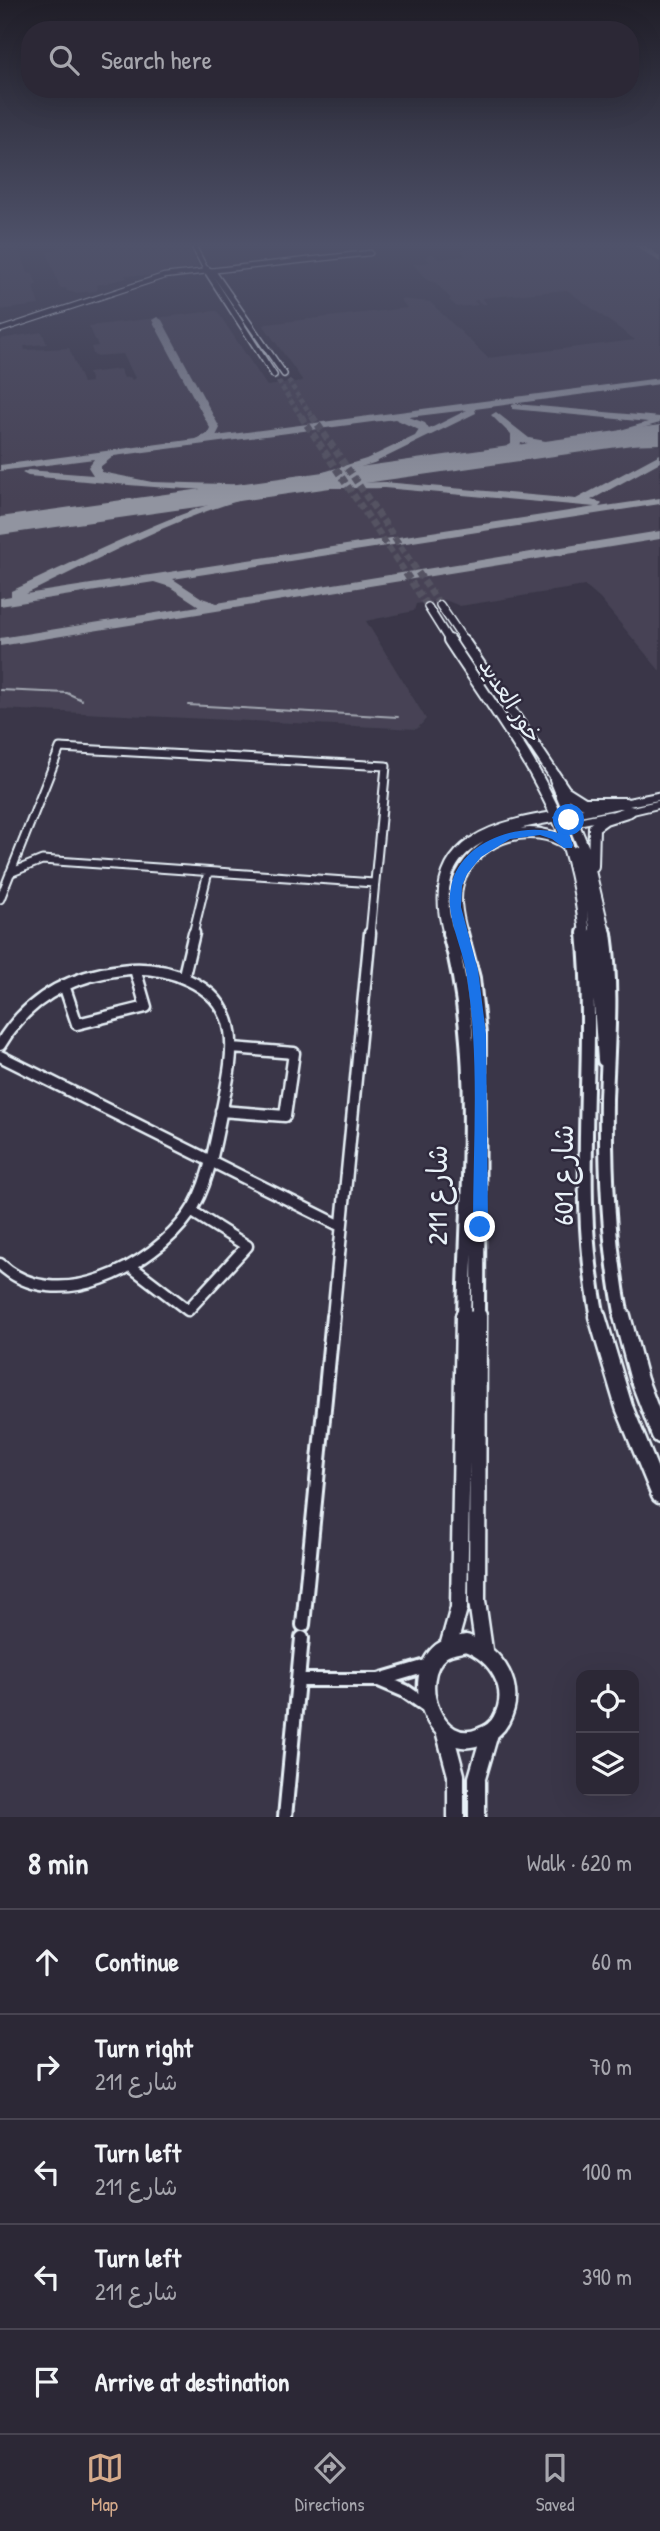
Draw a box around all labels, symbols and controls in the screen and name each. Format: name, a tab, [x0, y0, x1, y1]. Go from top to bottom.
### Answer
search box	[21, 21, 639, 98]
icon: search	[45, 41, 83, 79]
text: Search here	[101, 42, 212, 77]
street label: خور العديد	[472, 652, 550, 748]
route start	[553, 804, 584, 835]
street label: شارع 601	[544, 1125, 583, 1225]
street label: شارع 211	[418, 1145, 457, 1245]
route end	[464, 1211, 495, 1242]
map controls	[576, 1670, 639, 1796]
button: locate	[576, 1670, 639, 1733]
button: layers	[576, 1733, 639, 1796]
text: 8 min	[28, 1843, 89, 1883]
text: Walk · 620 m	[527, 1847, 632, 1878]
icon: ahead	[28, 1943, 66, 1981]
text: Continue	[95, 1944, 179, 1979]
text: 60 m	[592, 1946, 632, 1977]
text: Turn right	[95, 2030, 193, 2065]
icon: right	[28, 2048, 66, 2086]
text: 70 m	[589, 2051, 632, 2082]
text: شارع 211	[95, 2066, 178, 2097]
text: Turn left	[95, 2135, 181, 2170]
icon: left	[28, 2153, 66, 2191]
text: 100 m	[582, 2156, 632, 2187]
text: شارع 211	[95, 2171, 178, 2202]
text: Turn left	[95, 2240, 181, 2275]
icon: left	[28, 2258, 66, 2296]
text: 390 m	[582, 2261, 632, 2292]
text: شارع 211	[95, 2276, 178, 2307]
icon: arrive	[28, 2363, 66, 2401]
text: Arrive at destination	[95, 2364, 290, 2399]
tab: Map	[86, 2449, 124, 2517]
tab: Directions	[295, 2449, 365, 2517]
tab: Saved	[536, 2449, 574, 2517]

